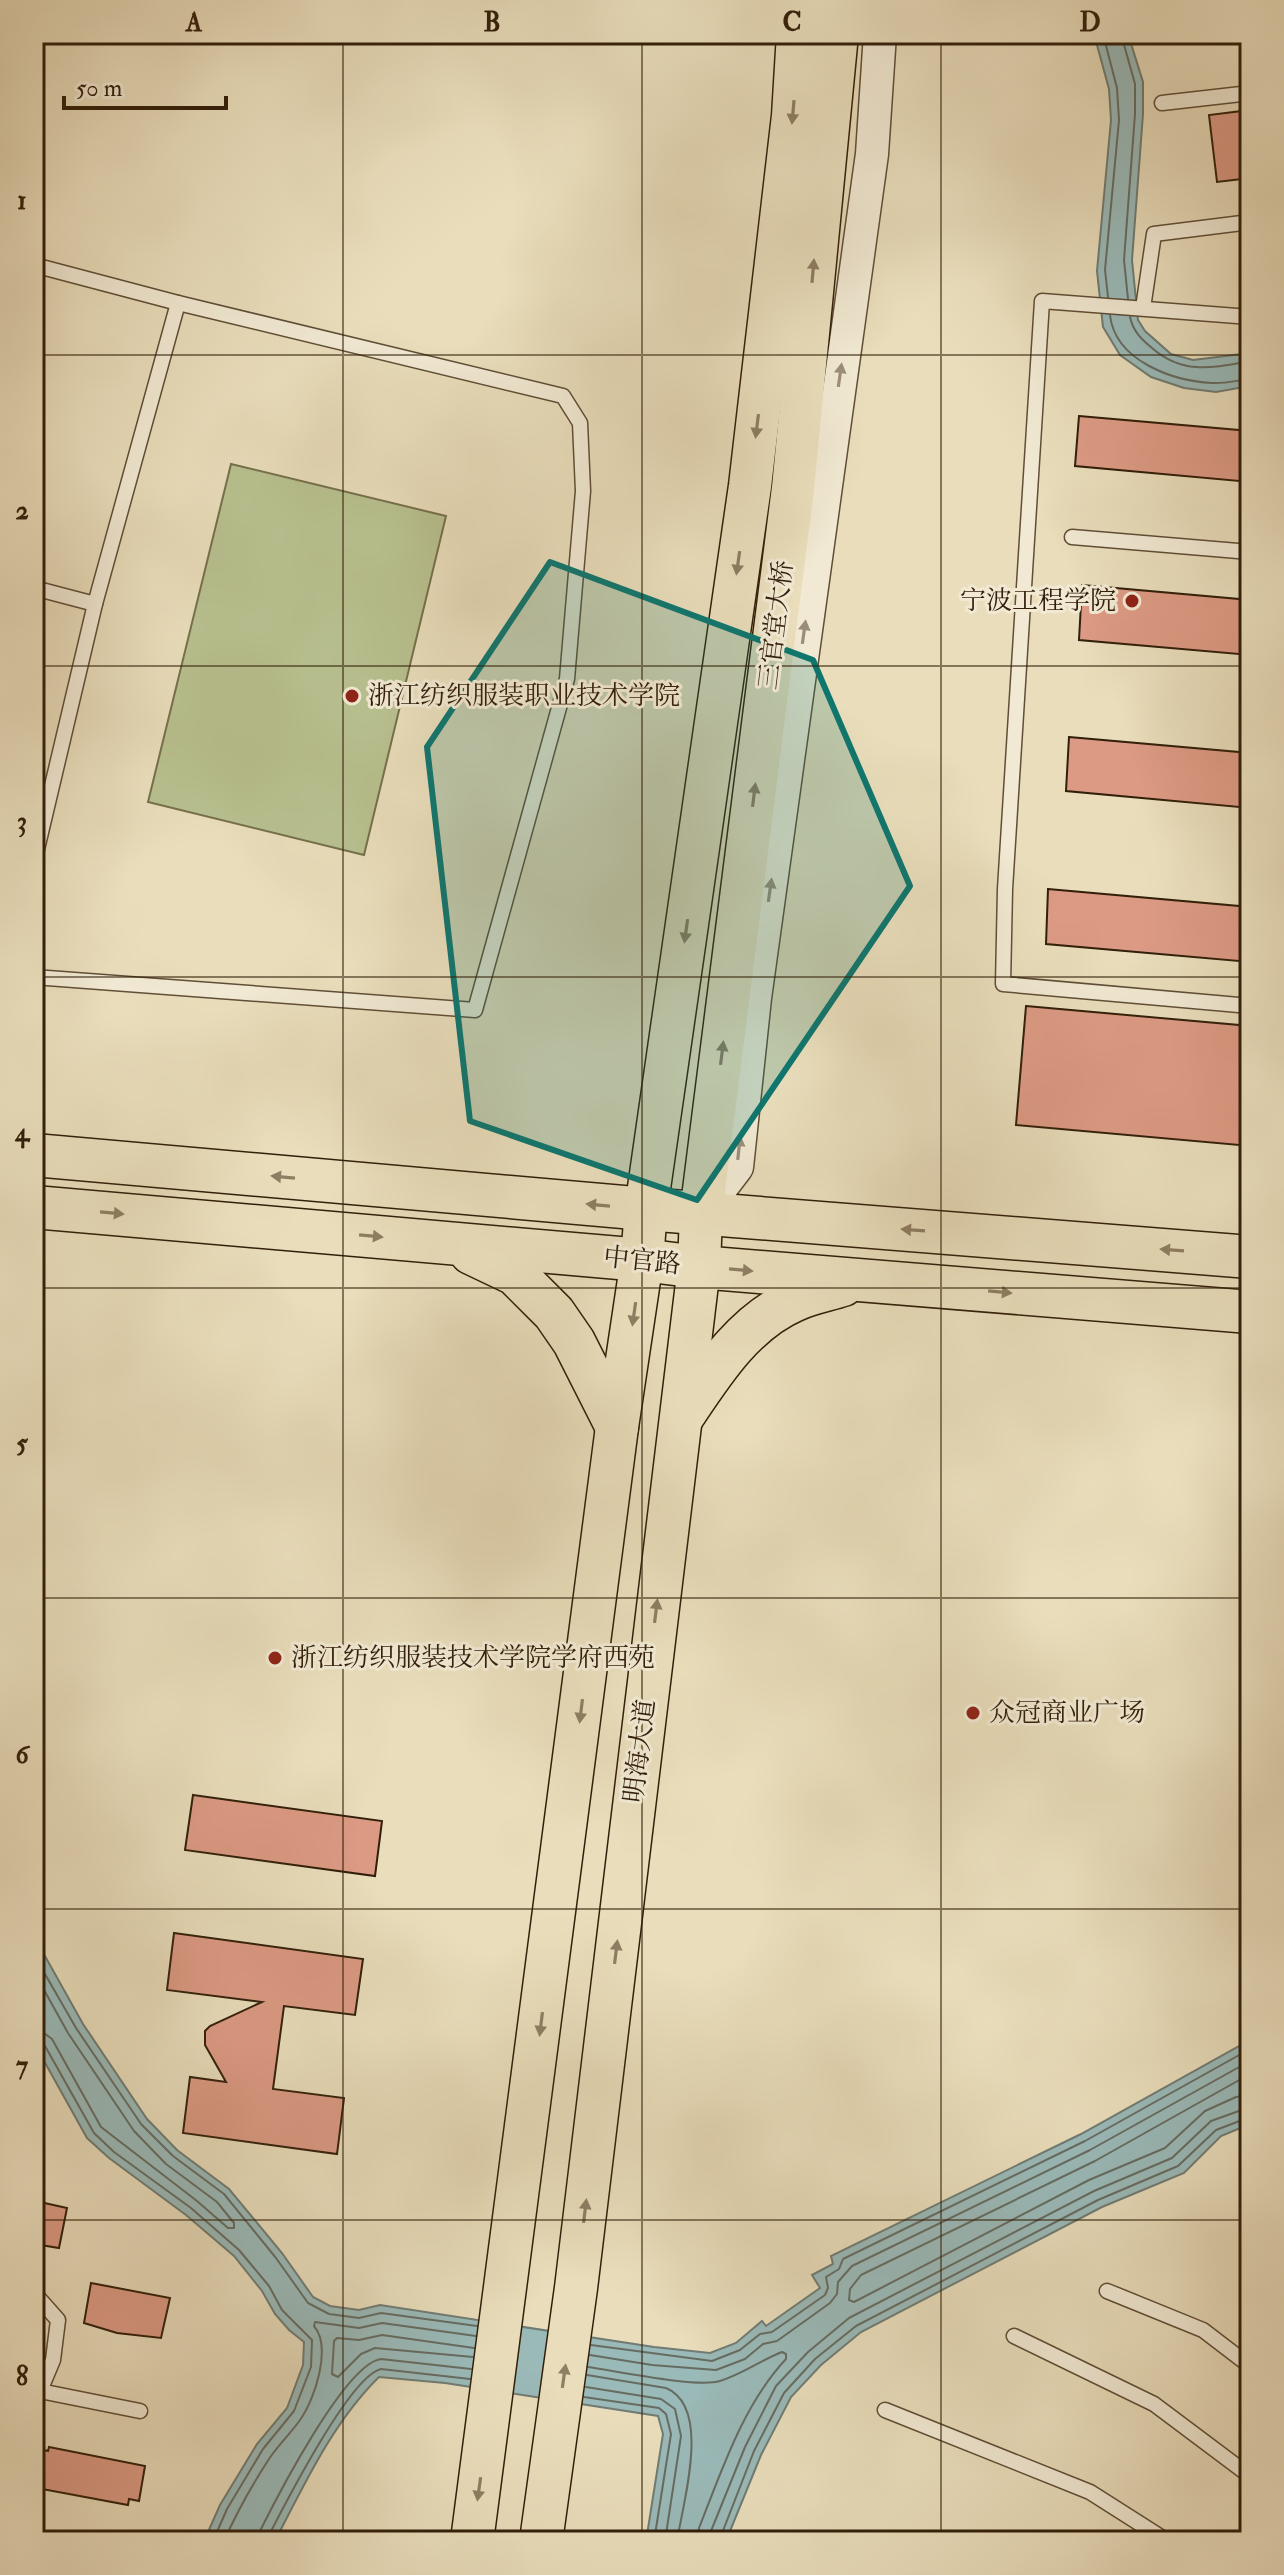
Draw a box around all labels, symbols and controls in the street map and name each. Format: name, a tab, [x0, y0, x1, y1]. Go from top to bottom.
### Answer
text: A	[185, 7, 203, 39]
text: B	[483, 7, 501, 39]
text: C	[782, 7, 802, 39]
text: D	[1079, 7, 1101, 39]
scale bar	[64, 60, 226, 110]
text: 50 m	[76, 73, 123, 104]
one-way arrow	[786, 100, 799, 125]
text: 1	[17, 185, 27, 217]
one-way arrow	[807, 258, 820, 283]
one-way arrow	[834, 362, 847, 387]
one-way arrow	[750, 414, 763, 439]
text: 2	[15, 495, 29, 527]
one-way arrow	[732, 551, 745, 576]
street label: 三官堂大桥	[752, 559, 800, 691]
place label: 宁波工程学院	[960, 585, 1116, 617]
marker: 宁波工程学院	[1123, 592, 1141, 610]
one-way arrow	[798, 619, 811, 644]
place label: 浙江纺织服装职业技术学院	[368, 680, 680, 712]
marker: 浙江纺织服装职业技术学院	[343, 687, 361, 705]
one-way arrow	[748, 782, 761, 807]
text: 3	[17, 806, 27, 838]
one-way arrow	[764, 877, 777, 902]
one-way arrow	[679, 919, 692, 944]
one-way arrow	[715, 1040, 728, 1065]
text: 4	[14, 1117, 31, 1149]
one-way arrow	[733, 1135, 746, 1160]
one-way arrow	[270, 1170, 295, 1183]
one-way arrow	[585, 1198, 610, 1211]
one-way arrow	[100, 1207, 125, 1220]
one-way arrow	[900, 1223, 925, 1236]
one-way arrow	[359, 1230, 384, 1243]
street label: 中官路	[602, 1241, 682, 1281]
one-way arrow	[1159, 1244, 1184, 1257]
one-way arrow	[729, 1264, 754, 1277]
one-way arrow	[988, 1285, 1013, 1298]
one-way arrow	[627, 1302, 640, 1327]
text: 5	[16, 1428, 28, 1460]
one-way arrow	[650, 1598, 663, 1623]
place label: 浙江纺织服装技术学院学府西苑	[291, 1642, 655, 1674]
marker: 浙江纺织服装技术学院学府西苑	[266, 1649, 284, 1667]
street label: 明海大道	[618, 1697, 662, 1805]
place label: 众冠商业广场	[989, 1697, 1145, 1729]
one-way arrow	[574, 1699, 587, 1724]
marker: 众冠商业广场	[964, 1704, 982, 1722]
text: 6	[15, 1739, 30, 1771]
one-way arrow	[609, 1939, 622, 1964]
one-way arrow	[534, 2012, 547, 2037]
text: 7	[16, 2050, 28, 2082]
one-way arrow	[579, 2198, 592, 2223]
text: 8	[16, 2361, 28, 2393]
one-way arrow	[558, 2363, 571, 2388]
one-way arrow	[472, 2476, 485, 2501]

